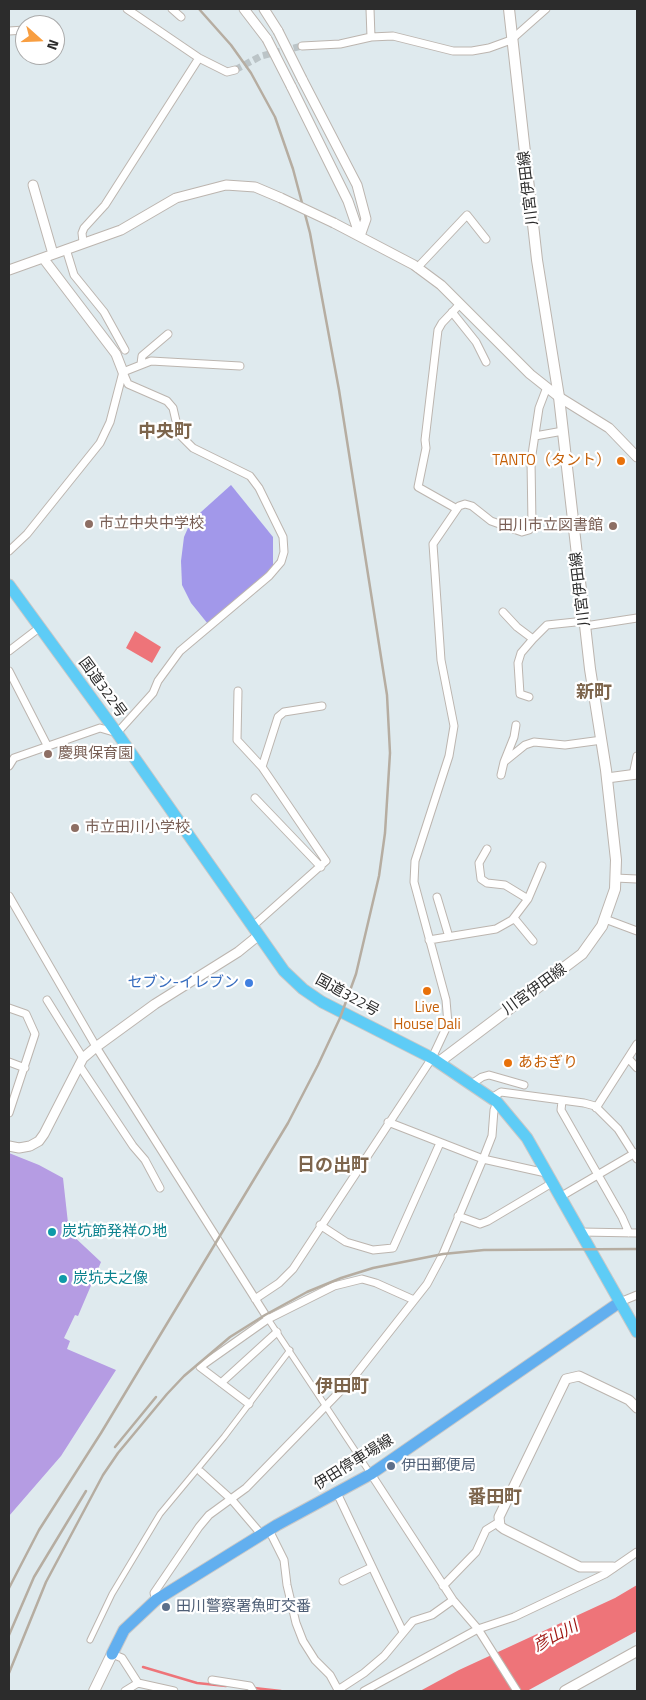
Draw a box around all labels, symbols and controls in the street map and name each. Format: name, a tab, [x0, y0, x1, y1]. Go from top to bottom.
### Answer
north arrow	[15, 15, 65, 65]
text: N	[42, 37, 65, 53]
street label: 川宮伊田線	[515, 150, 543, 226]
district label: 中央町	[138, 422, 192, 444]
place label: TANTO（タント）	[492, 452, 611, 470]
marker: TANTO（タント）	[615, 455, 627, 467]
place label: 市立中央中学校	[99, 515, 204, 533]
place label: 田川市立図書館	[498, 517, 603, 535]
marker: 市立中央中学校	[83, 518, 95, 530]
marker: 田川市立図書館	[607, 520, 619, 532]
street label: 川宮伊田線	[567, 551, 595, 627]
street label: 国道322号	[74, 654, 130, 722]
district label: 新町	[576, 683, 612, 705]
place label: 慶興保育園	[58, 745, 133, 763]
marker: 慶興保育園	[42, 748, 54, 760]
place label: 市立田川小学校	[85, 819, 190, 837]
marker: 市立田川小学校	[69, 822, 81, 834]
street label: 川宮伊田線	[499, 961, 571, 1019]
street label: 国道322号	[312, 971, 382, 1021]
place label: セブン-イレブン	[127, 974, 239, 992]
marker: セブン-イレブン	[243, 977, 255, 989]
marker: Live House Dali	[421, 985, 433, 997]
place label: Live House Dali	[393, 999, 461, 1034]
place label: あおぎり	[518, 1054, 578, 1072]
marker: あおぎり	[502, 1057, 514, 1069]
district label: 日の出町	[297, 1156, 369, 1178]
place label: 炭坑節発祥の地	[62, 1223, 167, 1241]
marker: 炭坑節発祥の地	[46, 1226, 58, 1238]
place label: 炭坑夫之像	[73, 1270, 148, 1288]
marker: 炭坑夫之像	[57, 1273, 69, 1285]
district label: 伊田町	[315, 1377, 369, 1399]
street label: 伊田停車場線	[311, 1432, 397, 1494]
place label: 伊田郵便局	[401, 1457, 476, 1475]
marker: 伊田郵便局	[385, 1460, 397, 1472]
district label: 番田町	[468, 1488, 522, 1510]
place label: 田川警察署魚町交番	[176, 1598, 311, 1616]
marker: 田川警察署魚町交番	[160, 1601, 172, 1613]
water label: 彦山川	[530, 1617, 582, 1657]

